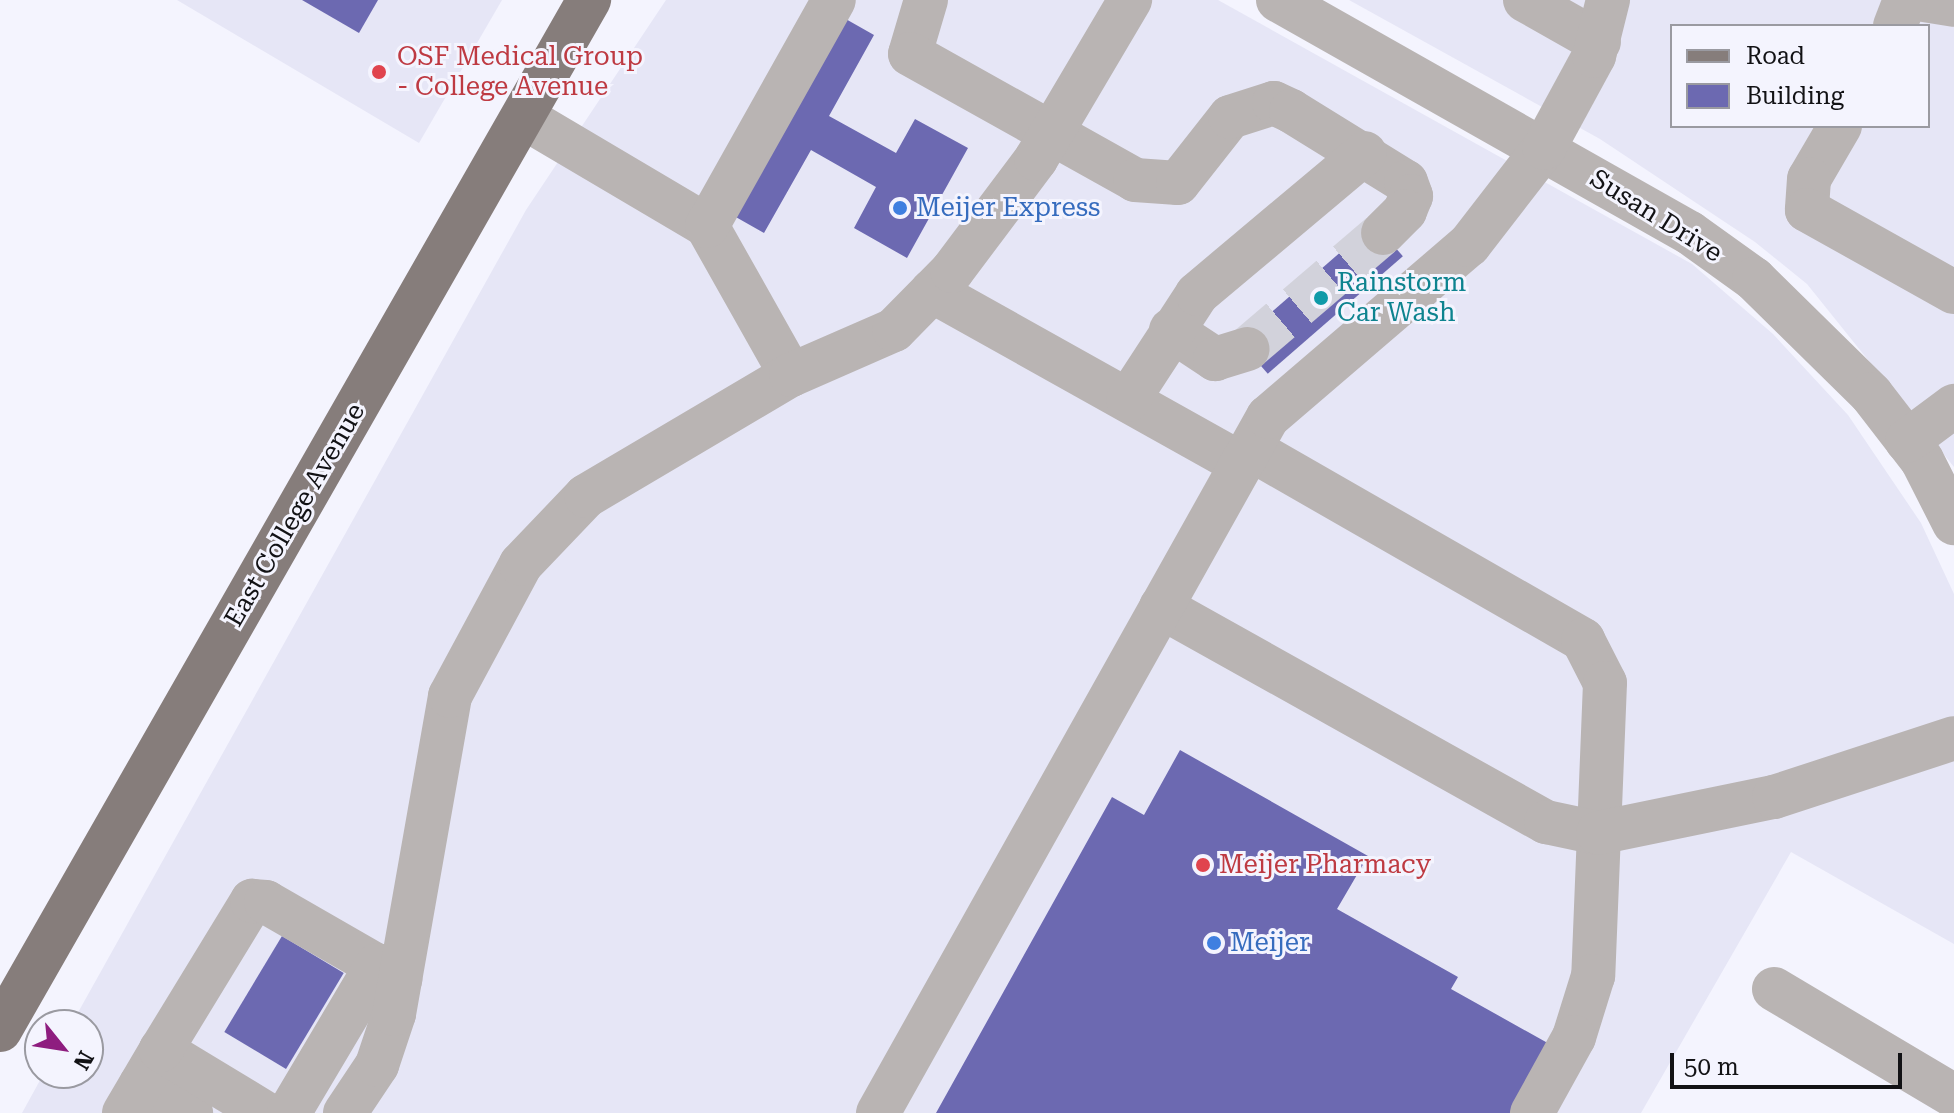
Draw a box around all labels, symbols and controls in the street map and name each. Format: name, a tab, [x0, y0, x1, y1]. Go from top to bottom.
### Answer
legend	[1670, 24, 1930, 128]
place label: OSF Medical Group - College Avenue	[397, 41, 643, 102]
text: Road	[1746, 42, 1805, 70]
marker: OSF Medical Group - College Avenue	[368, 61, 390, 83]
text: Building	[1746, 82, 1844, 110]
street label: Susan Drive	[1584, 163, 1728, 269]
place label: Meijer Express	[916, 192, 1100, 224]
marker: Meijer Express	[891, 199, 909, 217]
place label: Rainstorm Car Wash	[1337, 267, 1466, 328]
marker: Rainstorm Car Wash	[1312, 289, 1330, 307]
street label: East College Avenue	[218, 398, 372, 632]
place label: Meijer Pharmacy	[1219, 849, 1431, 881]
marker: Meijer Pharmacy	[1194, 856, 1212, 874]
place label: Meijer	[1230, 927, 1310, 959]
marker: Meijer	[1205, 934, 1223, 952]
north arrow	[24, 1009, 104, 1089]
scale bar	[1674, 1037, 1906, 1087]
text: N	[68, 1047, 99, 1074]
text: 50 m	[1684, 1053, 1739, 1081]

